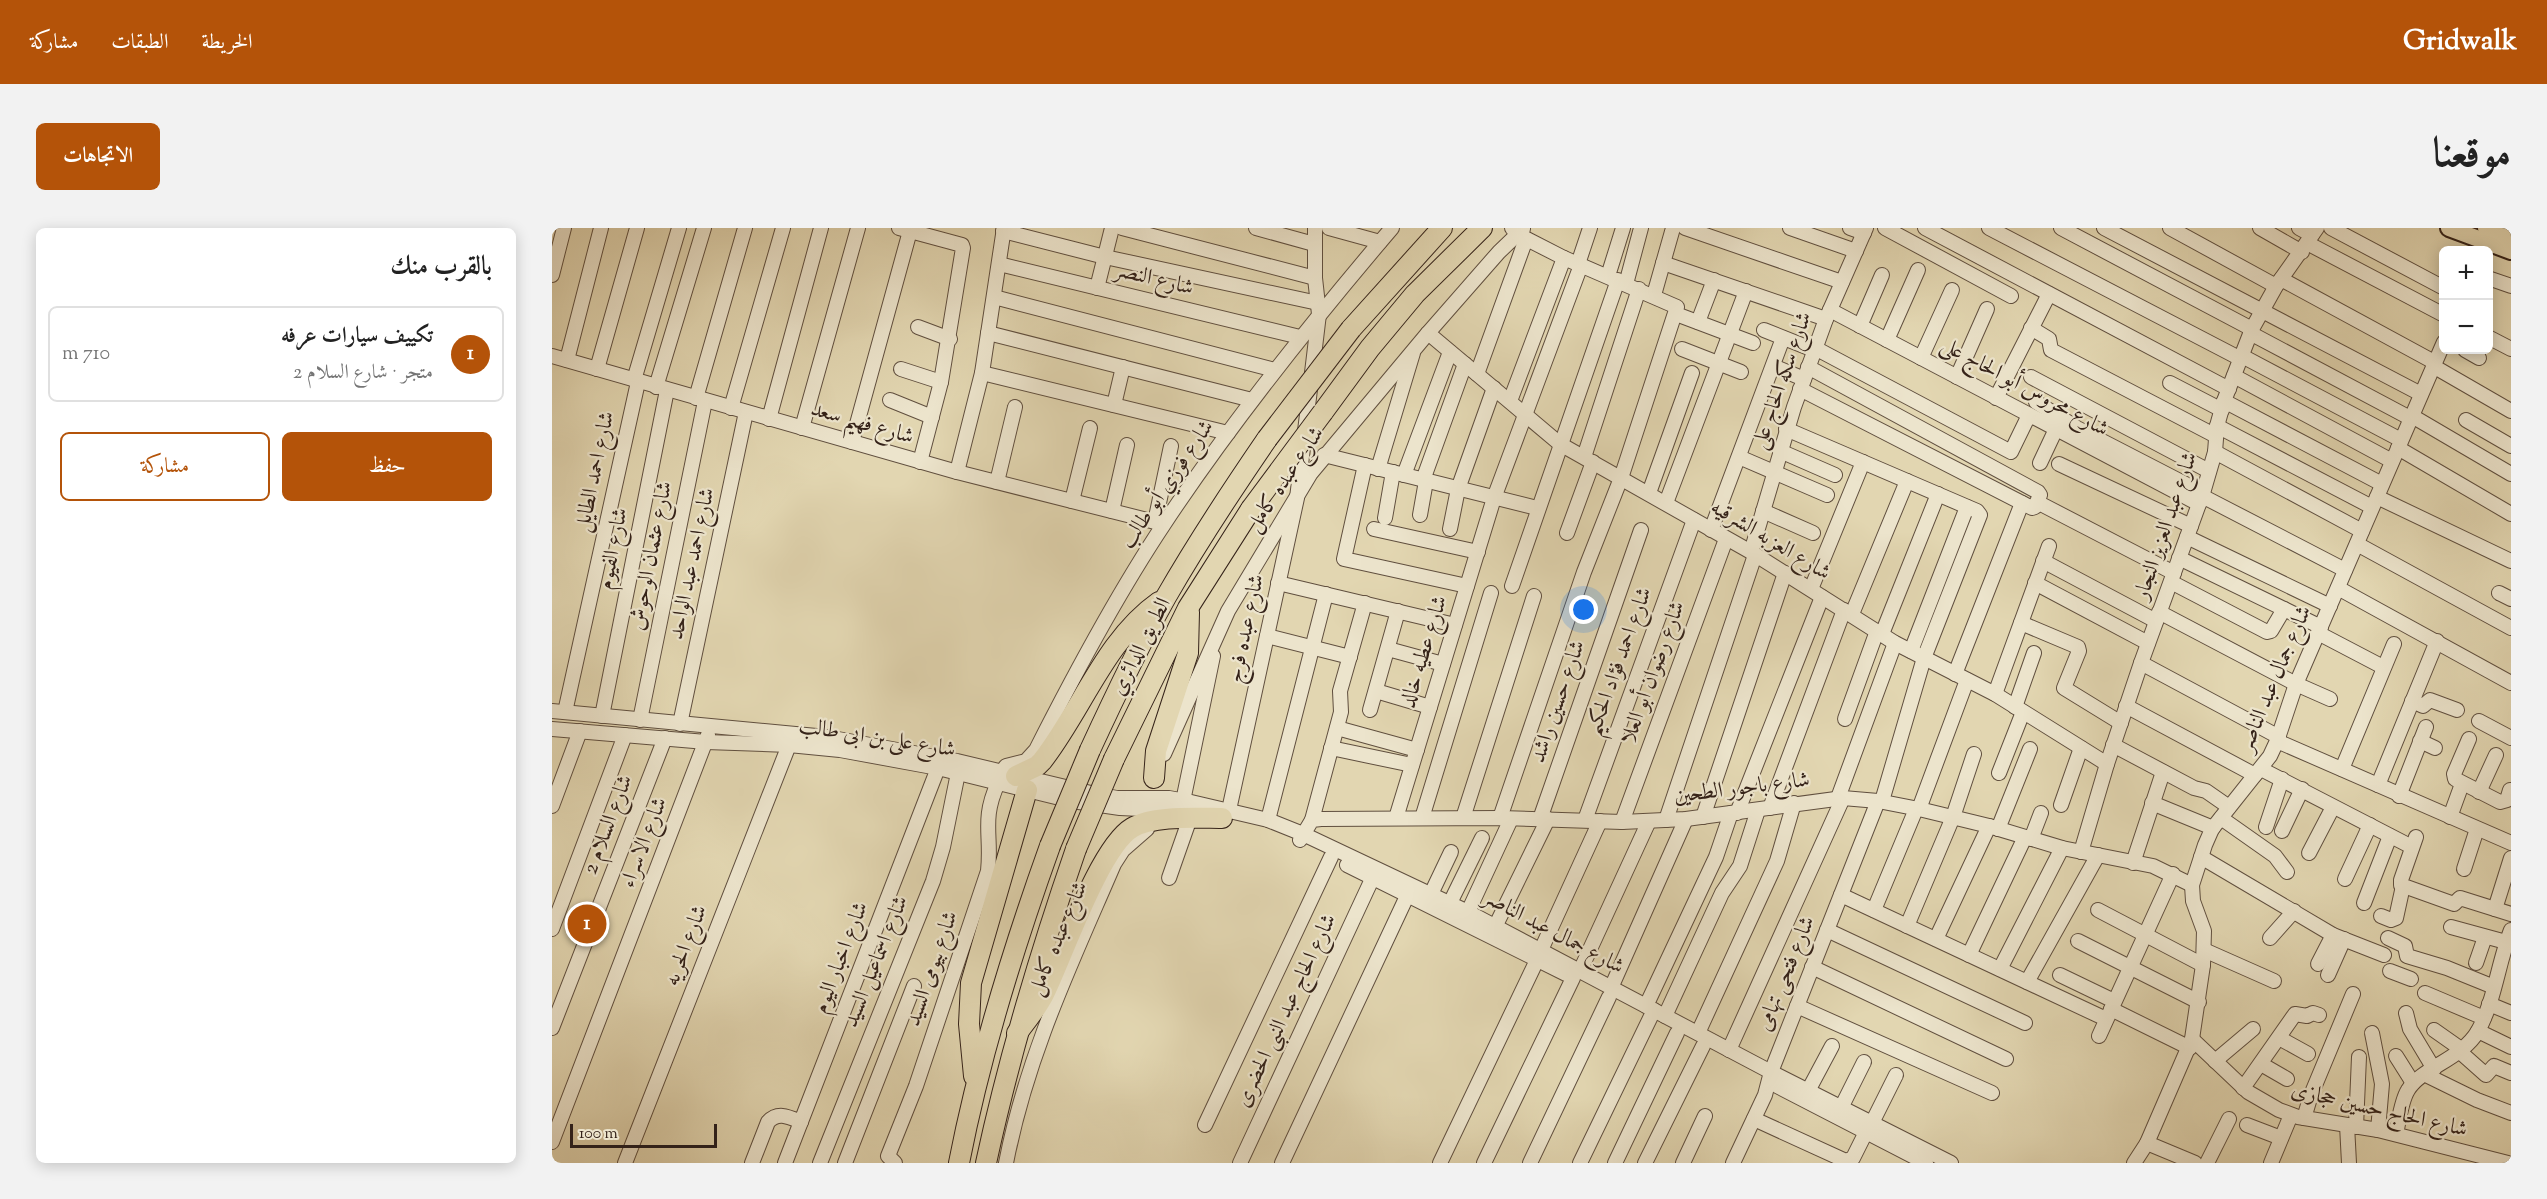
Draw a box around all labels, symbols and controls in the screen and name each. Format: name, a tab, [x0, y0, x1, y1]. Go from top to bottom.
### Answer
text: Gridwalk	[2403, 22, 2517, 62]
text: مشاركة	[30, 28, 78, 58]
text: الطبقات	[111, 28, 168, 58]
text: الخريطة	[201, 28, 253, 58]
button: الاتجاهات	[36, 123, 160, 190]
text: موقعنا	[2433, 126, 2511, 186]
map controls	[2439, 246, 2493, 354]
button: +	[2439, 246, 2493, 300]
text: بالقرب منك	[390, 249, 492, 286]
street label: شارع النصر	[1109, 254, 1197, 305]
button: −	[2439, 300, 2493, 354]
street label: شارع سكه الحاج على	[1744, 308, 1822, 454]
text: تكييف سيارات عرفه	[281, 321, 433, 353]
street label: شارع محروس أبو الحاج على	[1934, 328, 2115, 447]
text: 710 m	[62, 340, 110, 369]
text: 1	[467, 340, 474, 369]
text: متجر · شارع السلام 2	[293, 359, 433, 388]
street label: شارع فهيم سعد	[806, 394, 917, 457]
street label: شارع احمد الطايل	[568, 409, 624, 535]
street label: شارع فوزي أبو طالب	[1111, 413, 1223, 556]
street label: شارع عبده كامل	[1239, 421, 1333, 539]
button: مشاركة	[60, 432, 270, 501]
button: حفظ	[282, 432, 492, 501]
street label: شارع عبد العزيز النجار	[2126, 448, 2207, 606]
street label: شارع عثمان الوحوش	[622, 479, 682, 633]
street label: شارع احمد عبد الواحد	[661, 485, 725, 643]
street label: شارع العزبه الشرقيه	[1704, 492, 1836, 590]
street label: شارع الفيوم	[590, 505, 639, 593]
street label: شارع عبده فرج	[1220, 572, 1275, 687]
street label: شارع احمد فؤاد الحكيم	[1578, 583, 1665, 742]
street label: الطريق الدائري	[1104, 592, 1180, 702]
street label: شارع عطيه خالد	[1393, 592, 1457, 712]
your location	[1569, 595, 1598, 624]
street label: شارع رضوان أبو العلا	[1611, 596, 1695, 749]
street label: شارع جمال عبد الناصر	[2230, 601, 2321, 759]
street label: شارع حسين راشد	[1523, 636, 1595, 768]
street label: شارع على بن ابى طالب	[796, 711, 958, 767]
street label: شارع باجور الطحين	[1672, 765, 1812, 813]
street label: شارع السلام 2	[575, 771, 644, 880]
street label: شارع الاسراء	[613, 793, 677, 893]
street label: شارع عبده كامل	[1021, 877, 1097, 1001]
street label: شارع جمال عبد الناصر	[1475, 881, 1629, 984]
street label: شارع اسماعيل السيد	[836, 891, 918, 1033]
street label: شارع اخبار اليوم	[806, 897, 879, 1019]
street label: شارع الحريه	[657, 901, 717, 991]
pin: 1	[567, 902, 606, 946]
street label: شارع بيومى السيد	[898, 907, 968, 1031]
street label: شارع الحاج عبد النبى الحضرى	[1228, 909, 1347, 1113]
street label: شارع فتحى تهامى	[1749, 912, 1825, 1036]
street label: شارع الحاج حسين حجازى	[2287, 1075, 2470, 1148]
scale bar	[570, 1121, 717, 1148]
text: 100 m	[579, 1123, 618, 1146]

